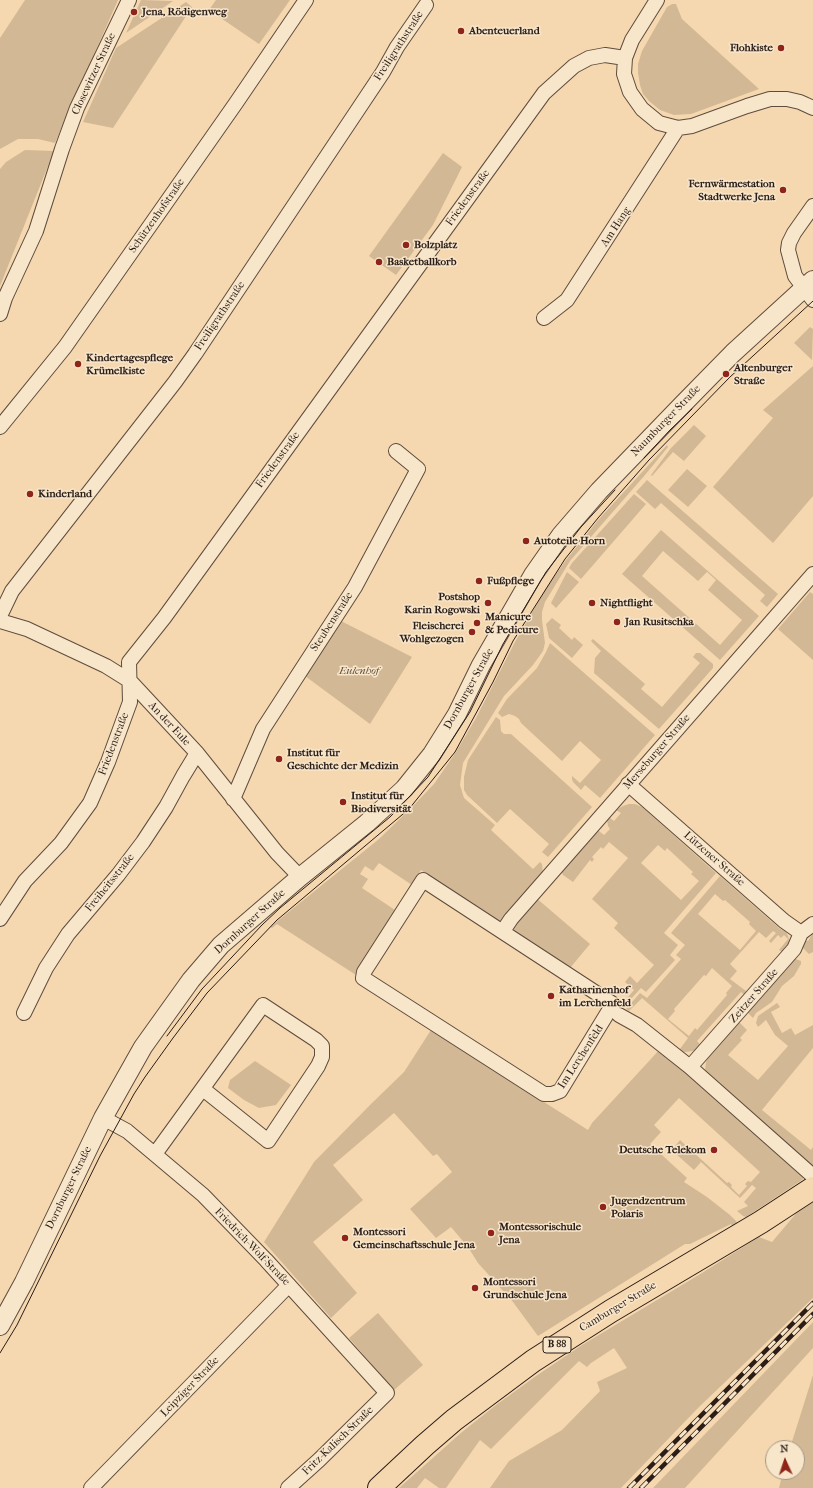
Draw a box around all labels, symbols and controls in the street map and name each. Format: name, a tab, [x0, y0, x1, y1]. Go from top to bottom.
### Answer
place label: Jena, Rödigenweg	[142, 5, 227, 19]
marker: Jena, Rödigenweg	[129, 7, 139, 17]
street label: Freiligrathstraße	[372, 9, 426, 83]
place label: Abenteuerland	[469, 24, 540, 38]
marker: Abenteuerland	[456, 26, 466, 36]
street label: Closewitzer Straße	[69, 31, 119, 117]
place label: Flohkiste	[730, 41, 773, 55]
marker: Flohkiste	[776, 43, 786, 53]
street label: Friedenstraße	[443, 167, 493, 229]
street label: Schützenhofstraße	[126, 176, 188, 256]
place label: Fernwärmestation Stadtwerke Jena	[688, 177, 775, 203]
marker: Fernwärmestation Stadtwerke Jena	[778, 185, 788, 195]
street label: Am Hang	[598, 205, 634, 249]
place label: Bolzplatz	[414, 238, 457, 252]
marker: Bolzplatz	[401, 240, 411, 250]
place label: Basketballkorb	[387, 255, 457, 269]
marker: Basketballkorb	[374, 257, 384, 267]
street label: Freiligrathstraße	[192, 279, 248, 353]
place label: Kindertagespflege Krümelkiste	[86, 351, 173, 377]
marker: Kindertagespflege Krümelkiste	[73, 359, 83, 369]
place label: Altenburger Straße	[734, 361, 792, 387]
marker: Altenburger Straße	[721, 369, 731, 379]
street label: Naumburger Straße	[629, 383, 703, 459]
street label: Friedenstraße	[253, 429, 303, 491]
place label: Kinderland	[38, 487, 92, 501]
marker: Kinderland	[25, 489, 35, 499]
place label: Autoteile Horn	[534, 534, 605, 548]
marker: Autoteile Horn	[521, 536, 531, 546]
place label: Fußpflege	[487, 574, 534, 588]
marker: Fußpflege	[474, 576, 484, 586]
street label: Steubenstraße	[308, 590, 356, 654]
place label: Postshop Karin Rogowski	[404, 590, 480, 616]
place label: Nightflight	[600, 596, 653, 610]
marker: Postshop Karin Rogowski	[483, 598, 493, 608]
marker: Nightflight	[587, 598, 597, 608]
place label: Manicure & Pedicure	[485, 610, 539, 636]
place label: Jan Rusitschka	[625, 615, 694, 629]
marker: Jan Rusitschka	[612, 617, 622, 627]
marker: Manicure & Pedicure	[472, 618, 482, 628]
place label: Fleischerei Wohlgezogen	[400, 619, 464, 645]
marker: Fleischerei Wohlgezogen	[467, 627, 477, 637]
street label: Dornburger Straße	[441, 646, 497, 732]
park label: Eulenhof	[339, 664, 379, 678]
street label: An der Eule	[145, 699, 193, 749]
street label: Friedenstraße	[96, 711, 132, 777]
street label: Merseburger Straße	[621, 712, 693, 792]
place label: Institut für Geschichte der Medizin	[287, 746, 399, 772]
marker: Institut für Geschichte der Medizin	[274, 754, 284, 764]
place label: Institut für Biodiversität	[351, 789, 412, 815]
marker: Institut für Biodiversität	[338, 797, 348, 807]
street label: Lützener Straße	[681, 829, 747, 889]
street label: Freiheitsstraße	[82, 851, 138, 915]
street label: Dornburger Straße	[212, 887, 288, 957]
street label: Zeitzer Straße	[727, 966, 781, 1026]
place label: Katharinenhof im Lerchenfeld	[559, 983, 631, 1009]
marker: Katharinenhof im Lerchenfeld	[546, 991, 556, 1001]
street label: Im Lerchenfeld	[556, 1023, 606, 1091]
place label: Deutsche Telekom	[619, 1143, 706, 1157]
street label: Dornburger Straße	[43, 1144, 95, 1232]
marker: Deutsche Telekom	[709, 1145, 719, 1155]
place label: Jugendzentrum Polaris	[611, 1194, 685, 1220]
marker: Jugendzentrum Polaris	[598, 1202, 608, 1212]
street label: Friedrich-Wolf-Straße	[212, 1205, 292, 1289]
place label: Montessorischule Jena	[499, 1220, 581, 1246]
place label: Montessori Gemeinschaftsschule Jena	[353, 1225, 475, 1251]
marker: Montessorischule Jena	[486, 1228, 496, 1238]
marker: Montessori Gemeinschaftsschule Jena	[340, 1233, 350, 1243]
place label: Montessori Grundschule Jena	[483, 1275, 567, 1301]
street label: Camburger Straße	[577, 1279, 659, 1335]
marker: Montessori Grundschule Jena	[470, 1283, 480, 1293]
road number: B 88	[543, 1337, 571, 1353]
street label: Leipziger Straße	[158, 1354, 222, 1420]
street label: Fritz-Kalisch-Straße	[300, 1404, 376, 1478]
north arrow	[765, 1440, 805, 1480]
text: N	[780, 1442, 789, 1455]

